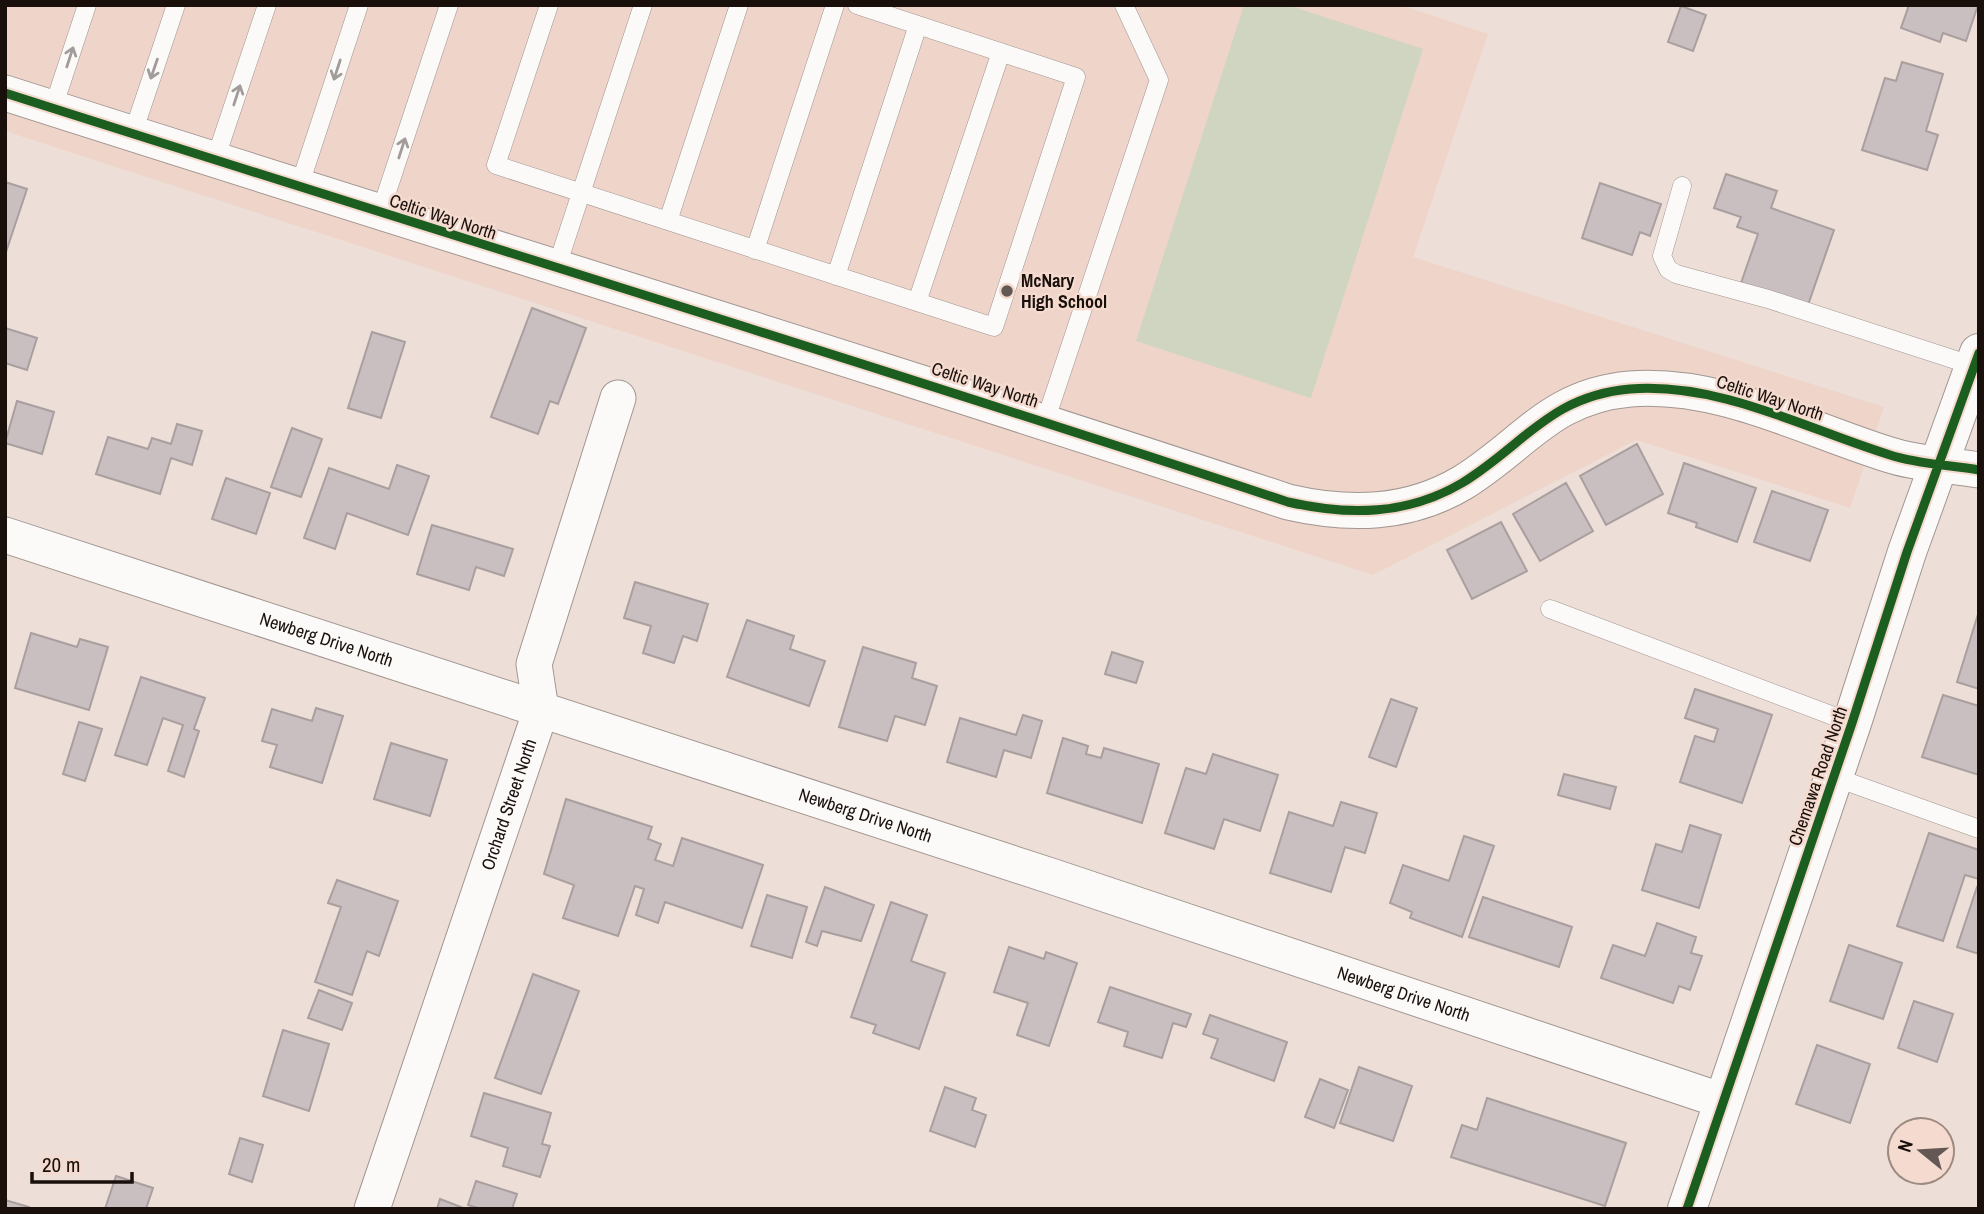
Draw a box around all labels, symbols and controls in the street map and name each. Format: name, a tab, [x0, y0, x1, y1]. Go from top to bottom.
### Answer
one-way arrow	[65, 46, 77, 68]
one-way arrow	[147, 58, 159, 80]
one-way arrow	[330, 59, 343, 81]
one-way arrow	[232, 85, 244, 107]
one-way arrow	[397, 138, 409, 160]
street label: Celtic Way North	[387, 187, 500, 246]
place label: McNary High School	[1021, 268, 1107, 314]
marker: McNary High School	[999, 283, 1015, 299]
street label: Celtic Way North	[929, 355, 1042, 414]
street label: Celtic Way North	[1714, 368, 1827, 427]
street label: Newberg Drive North	[257, 606, 396, 673]
street label: Chemawa Road North	[1782, 703, 1853, 849]
street label: Orchard Street North	[475, 735, 542, 873]
street label: Newberg Drive North	[796, 782, 935, 848]
street label: Newberg Drive North	[1334, 960, 1473, 1027]
north arrow	[1886, 1116, 1956, 1186]
text: N	[1891, 1136, 1919, 1155]
scale bar	[32, 1140, 131, 1184]
text: 20 m	[42, 1150, 80, 1179]

